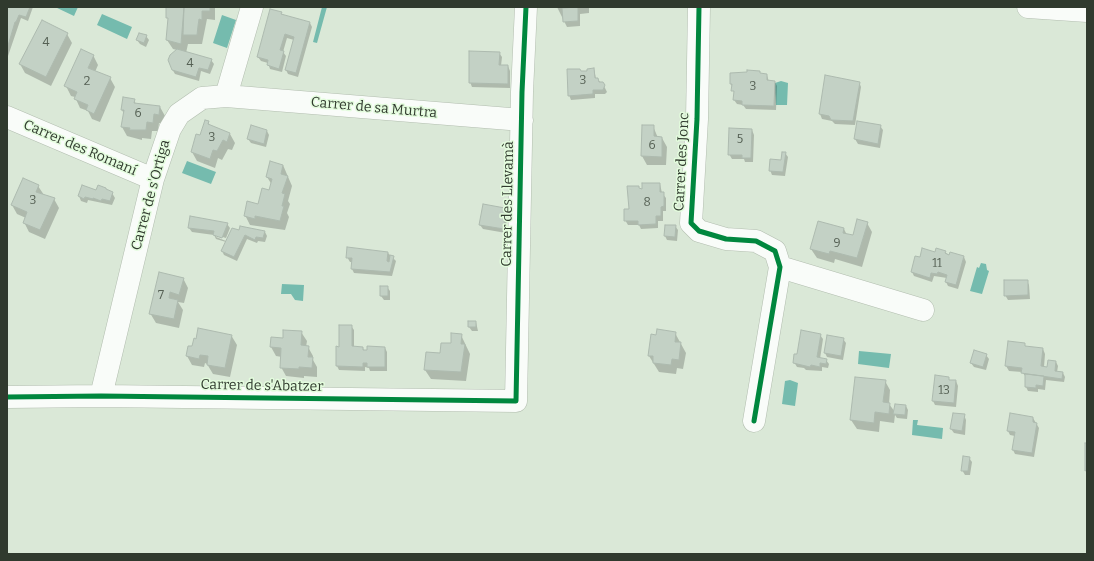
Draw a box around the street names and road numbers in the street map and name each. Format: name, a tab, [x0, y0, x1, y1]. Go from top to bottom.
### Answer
street label: Carrer de sa Murtra	[310, 94, 438, 122]
street label: Carrer des Jonc	[671, 112, 693, 212]
street label: Carrer des Romaní	[21, 117, 139, 179]
street label: Carrer de s'Ortiga	[128, 138, 174, 252]
street label: Carrer des Llevamà	[499, 141, 517, 267]
street label: Carrer de s'Abatzer	[200, 377, 324, 395]

